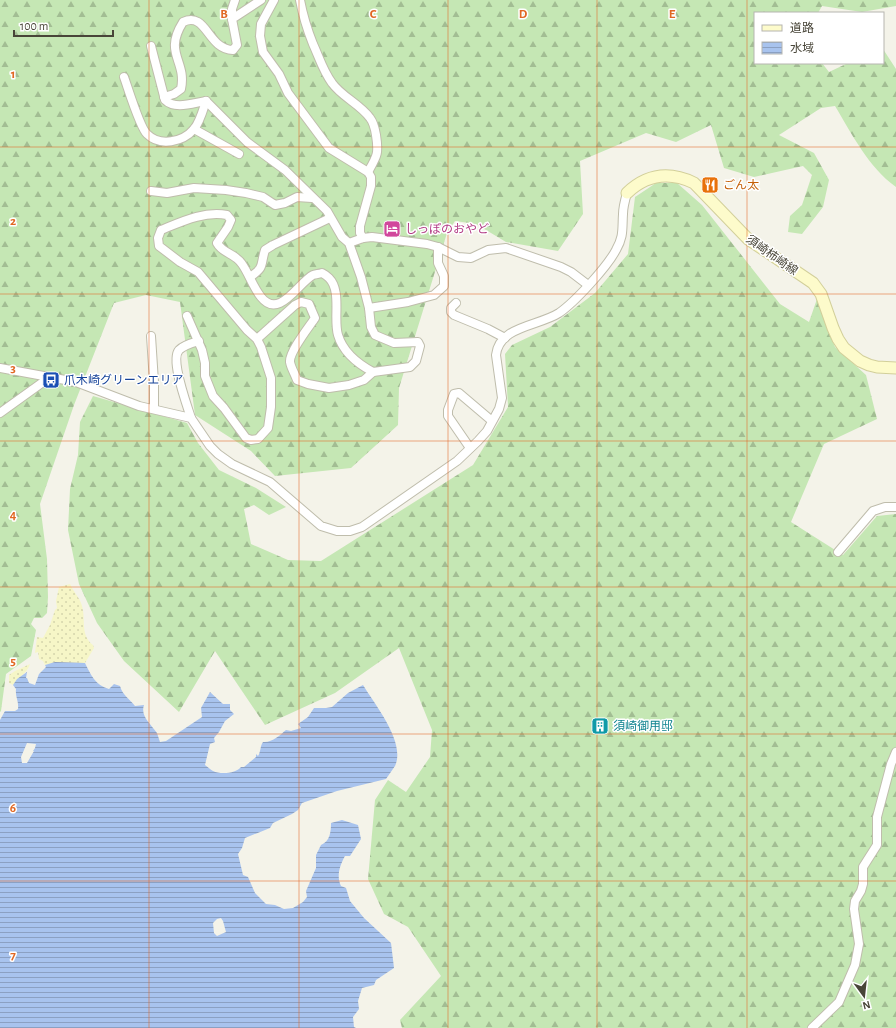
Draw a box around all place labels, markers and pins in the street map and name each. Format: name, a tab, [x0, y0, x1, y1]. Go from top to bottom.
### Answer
restaurant icon: ごん太	[700, 175, 720, 195]
place label: ごん太	[723, 178, 759, 191]
hotel icon: しっぽのおやど	[382, 219, 402, 239]
place label: しっぽのおやど	[405, 222, 489, 235]
bus stop icon: 爪木崎グリーンエリア	[41, 370, 61, 390]
place label: 爪木崎グリーンエリア	[64, 373, 183, 386]
building icon: 須崎御用邸	[590, 716, 610, 736]
place label: 須崎御用邸	[613, 719, 673, 732]

